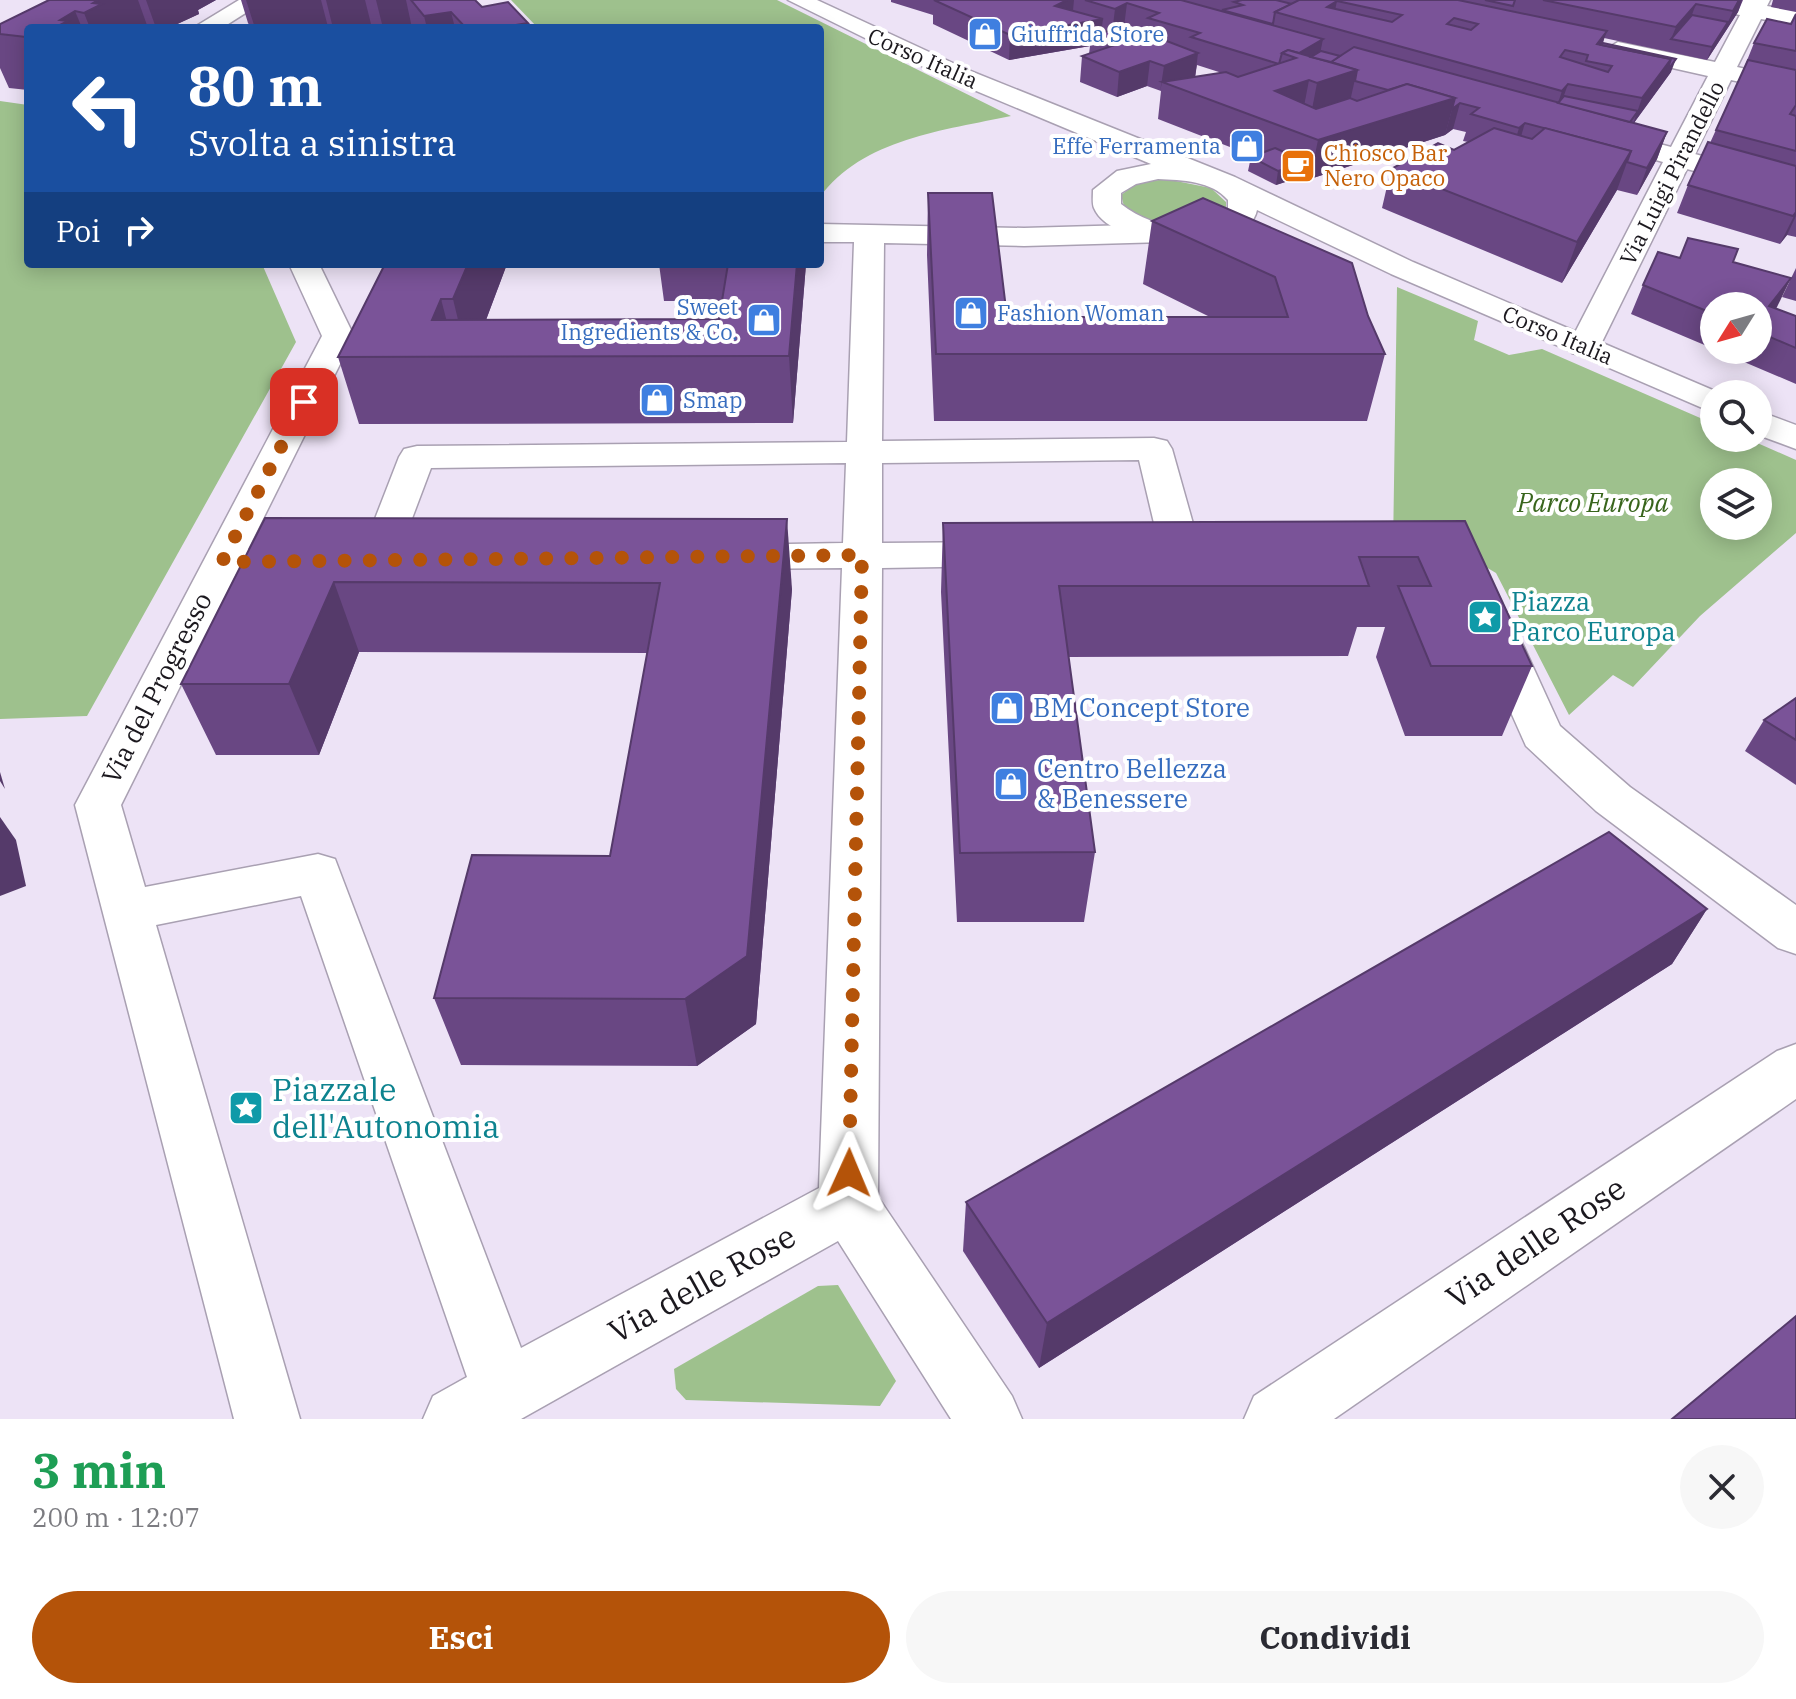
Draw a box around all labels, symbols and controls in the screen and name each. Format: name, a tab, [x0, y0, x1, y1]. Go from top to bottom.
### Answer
shop icon: Giuffrida Store	[966, 15, 1004, 53]
place label: Giuffrida Store	[1011, 19, 1164, 48]
street label: Corso Italia	[864, 20, 983, 95]
text: 80 m	[188, 49, 323, 121]
icon: left	[56, 56, 160, 160]
street label: Via Luigi Pirandello	[1613, 76, 1731, 270]
text: Svolta a sinistra	[188, 119, 457, 166]
shop icon: Effe Ferramenta	[1228, 127, 1266, 165]
place label: Effe Ferramenta	[1052, 131, 1221, 160]
place label: Chiosco Bar Nero Opaco	[1324, 138, 1447, 192]
cafe icon: Chiosco Bar Nero Opaco	[1279, 147, 1317, 185]
icon: right	[117, 208, 161, 252]
text: Poi	[56, 211, 101, 250]
place label: Sweet Ingredients & Co.	[560, 292, 738, 346]
north arrow	[1700, 292, 1772, 364]
map controls	[1700, 292, 1772, 540]
shop icon: Fashion Woman	[952, 294, 990, 332]
place label: Fashion Woman	[997, 298, 1165, 327]
street label: Corso Italia	[1498, 298, 1618, 371]
shop icon: Sweet Ingredients & Co.	[745, 301, 783, 339]
pin	[270, 368, 338, 436]
icon: arrive	[282, 380, 326, 424]
button: search	[1700, 380, 1772, 452]
shop icon: Smap	[638, 381, 676, 419]
place label: Smap	[683, 385, 742, 414]
button: layers	[1700, 468, 1772, 540]
park label: Parco Europa	[1516, 485, 1669, 519]
place label: Piazza Parco Europa	[1511, 584, 1676, 648]
street label: Via del Progresso	[93, 586, 219, 789]
place icon: Piazza Parco Europa	[1466, 598, 1504, 636]
shop icon: BM Concept Store	[988, 689, 1026, 727]
place label: BM Concept Store	[1033, 690, 1250, 724]
place label: Centro Bellezza & Benessere	[1037, 751, 1227, 815]
shop icon: Centro Bellezza & Benessere	[992, 765, 1030, 803]
place label: Piazzale dell'Autonomia	[272, 1068, 500, 1147]
place icon: Piazzale dell'Autonomia	[227, 1089, 265, 1127]
position arrow	[807, 1131, 891, 1215]
street label: Via delle Rose	[1438, 1167, 1633, 1318]
street label: Via delle Rose	[600, 1214, 803, 1352]
text: 3 min	[32, 1439, 166, 1501]
button: close	[1680, 1445, 1764, 1529]
text: 200 m · 12:07	[32, 1500, 200, 1534]
button: Esci	[32, 1591, 890, 1683]
button: Condividi	[906, 1591, 1764, 1683]

